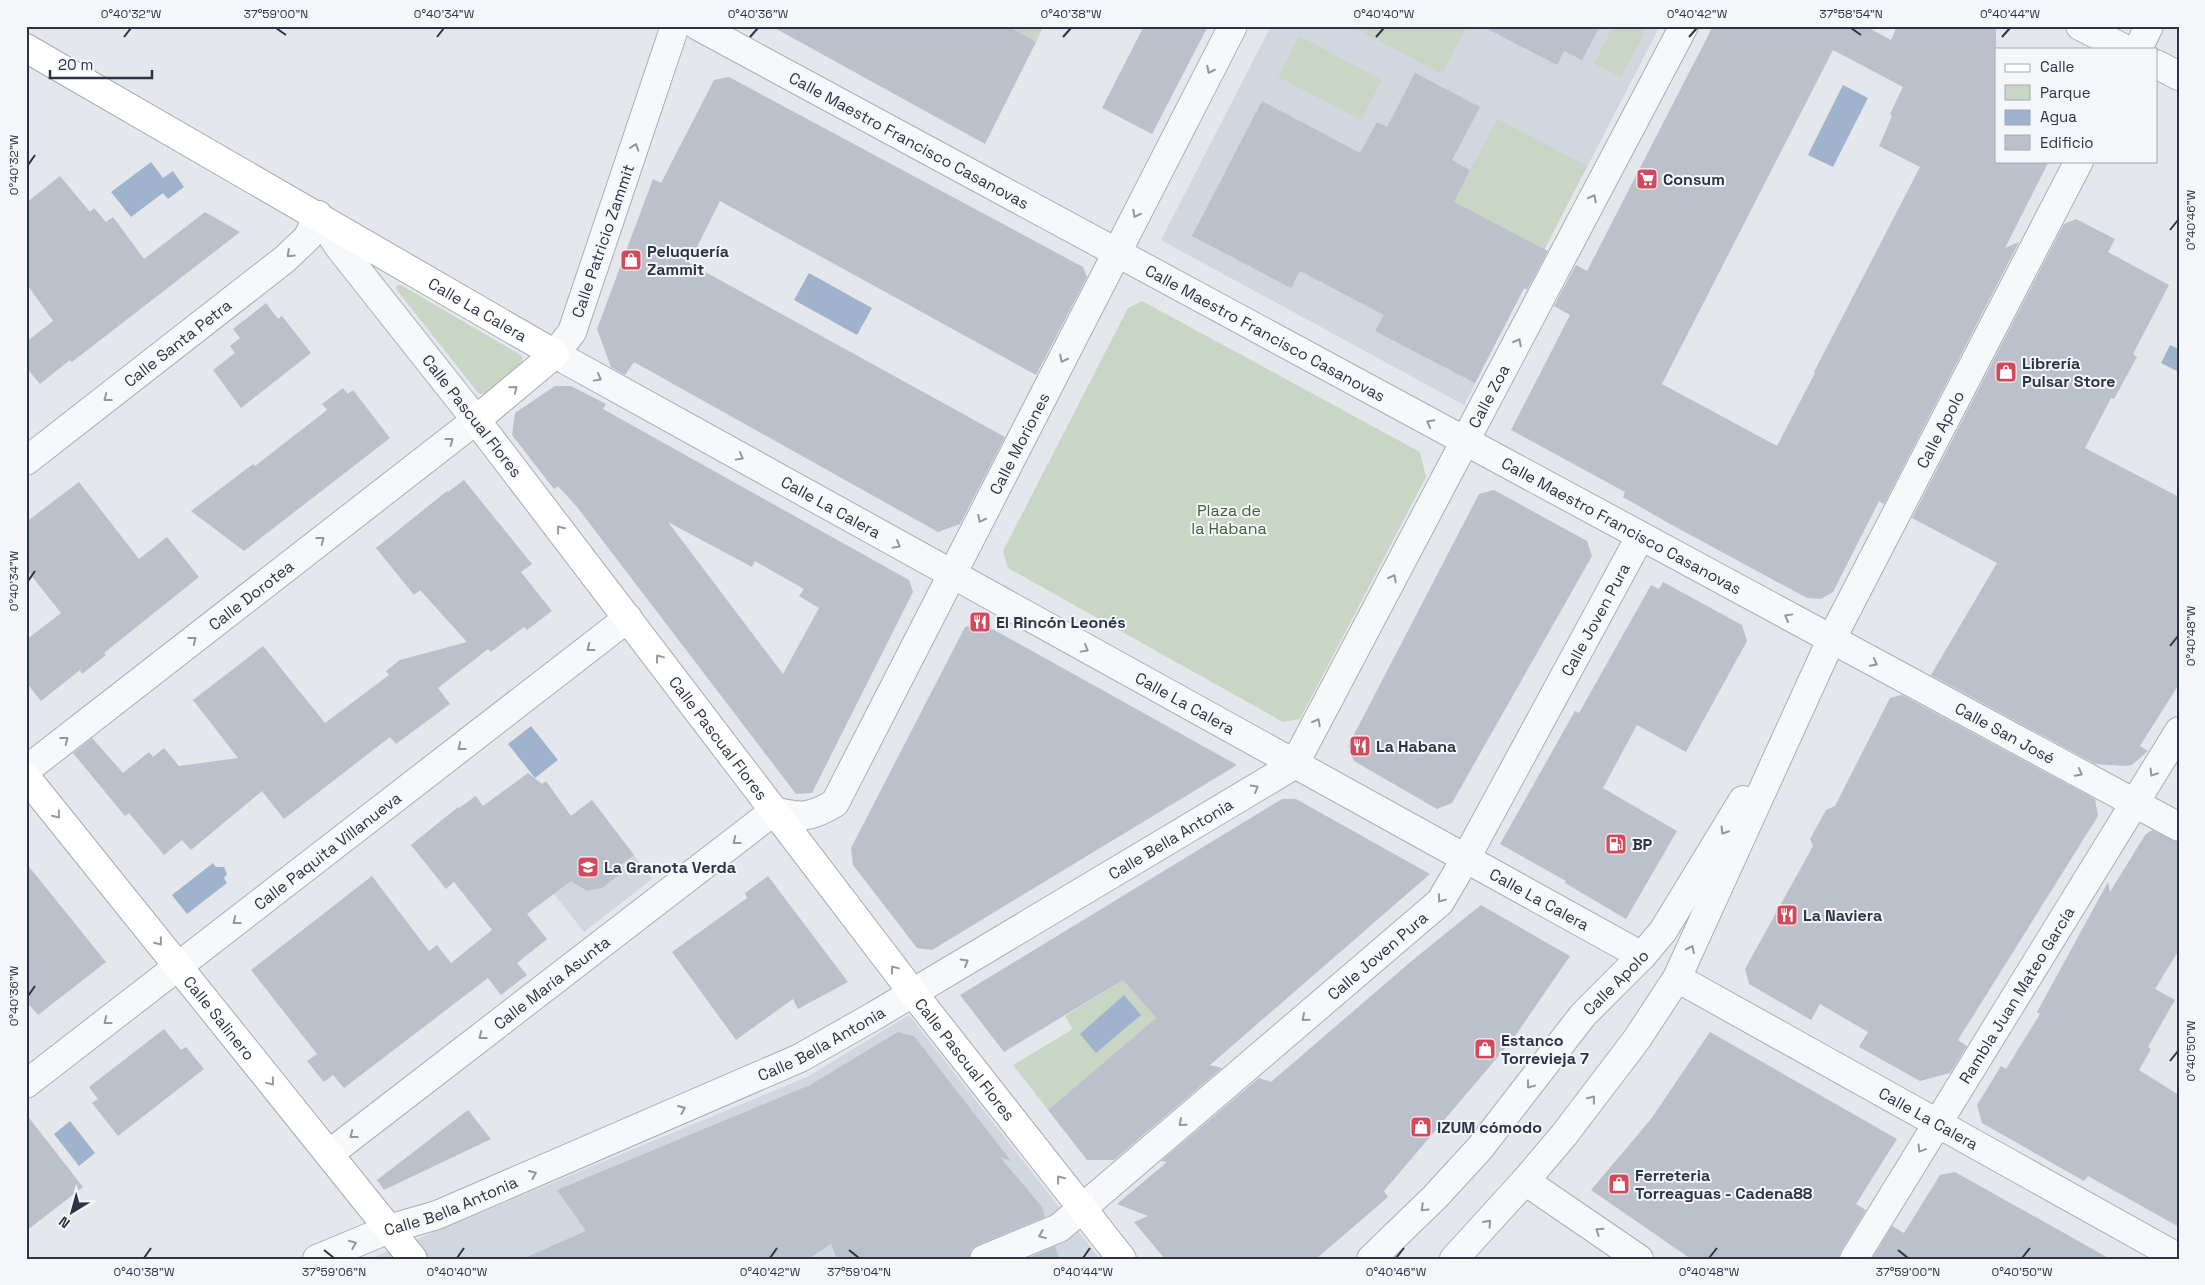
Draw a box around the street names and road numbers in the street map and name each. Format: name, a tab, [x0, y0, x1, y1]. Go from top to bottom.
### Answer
street label: Calle Maestro Francisco Casanovas	[785, 67, 1033, 214]
street label: Calle Patricio Zammit	[567, 161, 639, 321]
street label: Calle Maestro Francisco Casanovas	[1142, 259, 1389, 406]
street label: Calle La Calera	[425, 273, 531, 346]
street label: Calle Santa Petra	[119, 294, 236, 392]
street label: Calle Pascual Flores	[417, 350, 527, 482]
street label: Calle Zoa	[1463, 361, 1514, 432]
street label: Calle Apolo	[1911, 387, 1969, 472]
street label: Calle Moriones	[984, 389, 1054, 498]
street label: Calle Maestro Francisco Casanovas	[1498, 452, 1745, 599]
street label: Calle La Calera	[777, 471, 884, 543]
street label: Calle Dorotea	[204, 555, 298, 635]
street label: Calle Joven Pura	[1556, 559, 1634, 680]
street label: Calle La Calera	[1132, 667, 1239, 739]
street label: Calle Pascual Flores	[664, 672, 773, 804]
street label: Calle San José	[1951, 697, 2059, 769]
street label: Calle Paquita Villanueva	[249, 787, 405, 914]
street label: Calle Bella Antonia	[1104, 793, 1237, 884]
street label: Calle La Calera	[1486, 863, 1593, 935]
street label: Rambla Juan Mateo García	[1954, 903, 2079, 1087]
street label: Calle Joven Pura	[1323, 907, 1432, 1005]
street label: Calle María Asunta	[489, 931, 614, 1034]
street label: Calle Apolo	[1578, 945, 1653, 1020]
street label: Calle Salinero	[179, 971, 260, 1065]
street label: Calle Pascual Flores	[910, 994, 1020, 1125]
street label: Calle Bella Antonia	[754, 1001, 889, 1086]
street label: Calle La Calera	[1875, 1082, 1982, 1154]
street label: Calle Bella Antonia	[381, 1171, 521, 1240]

